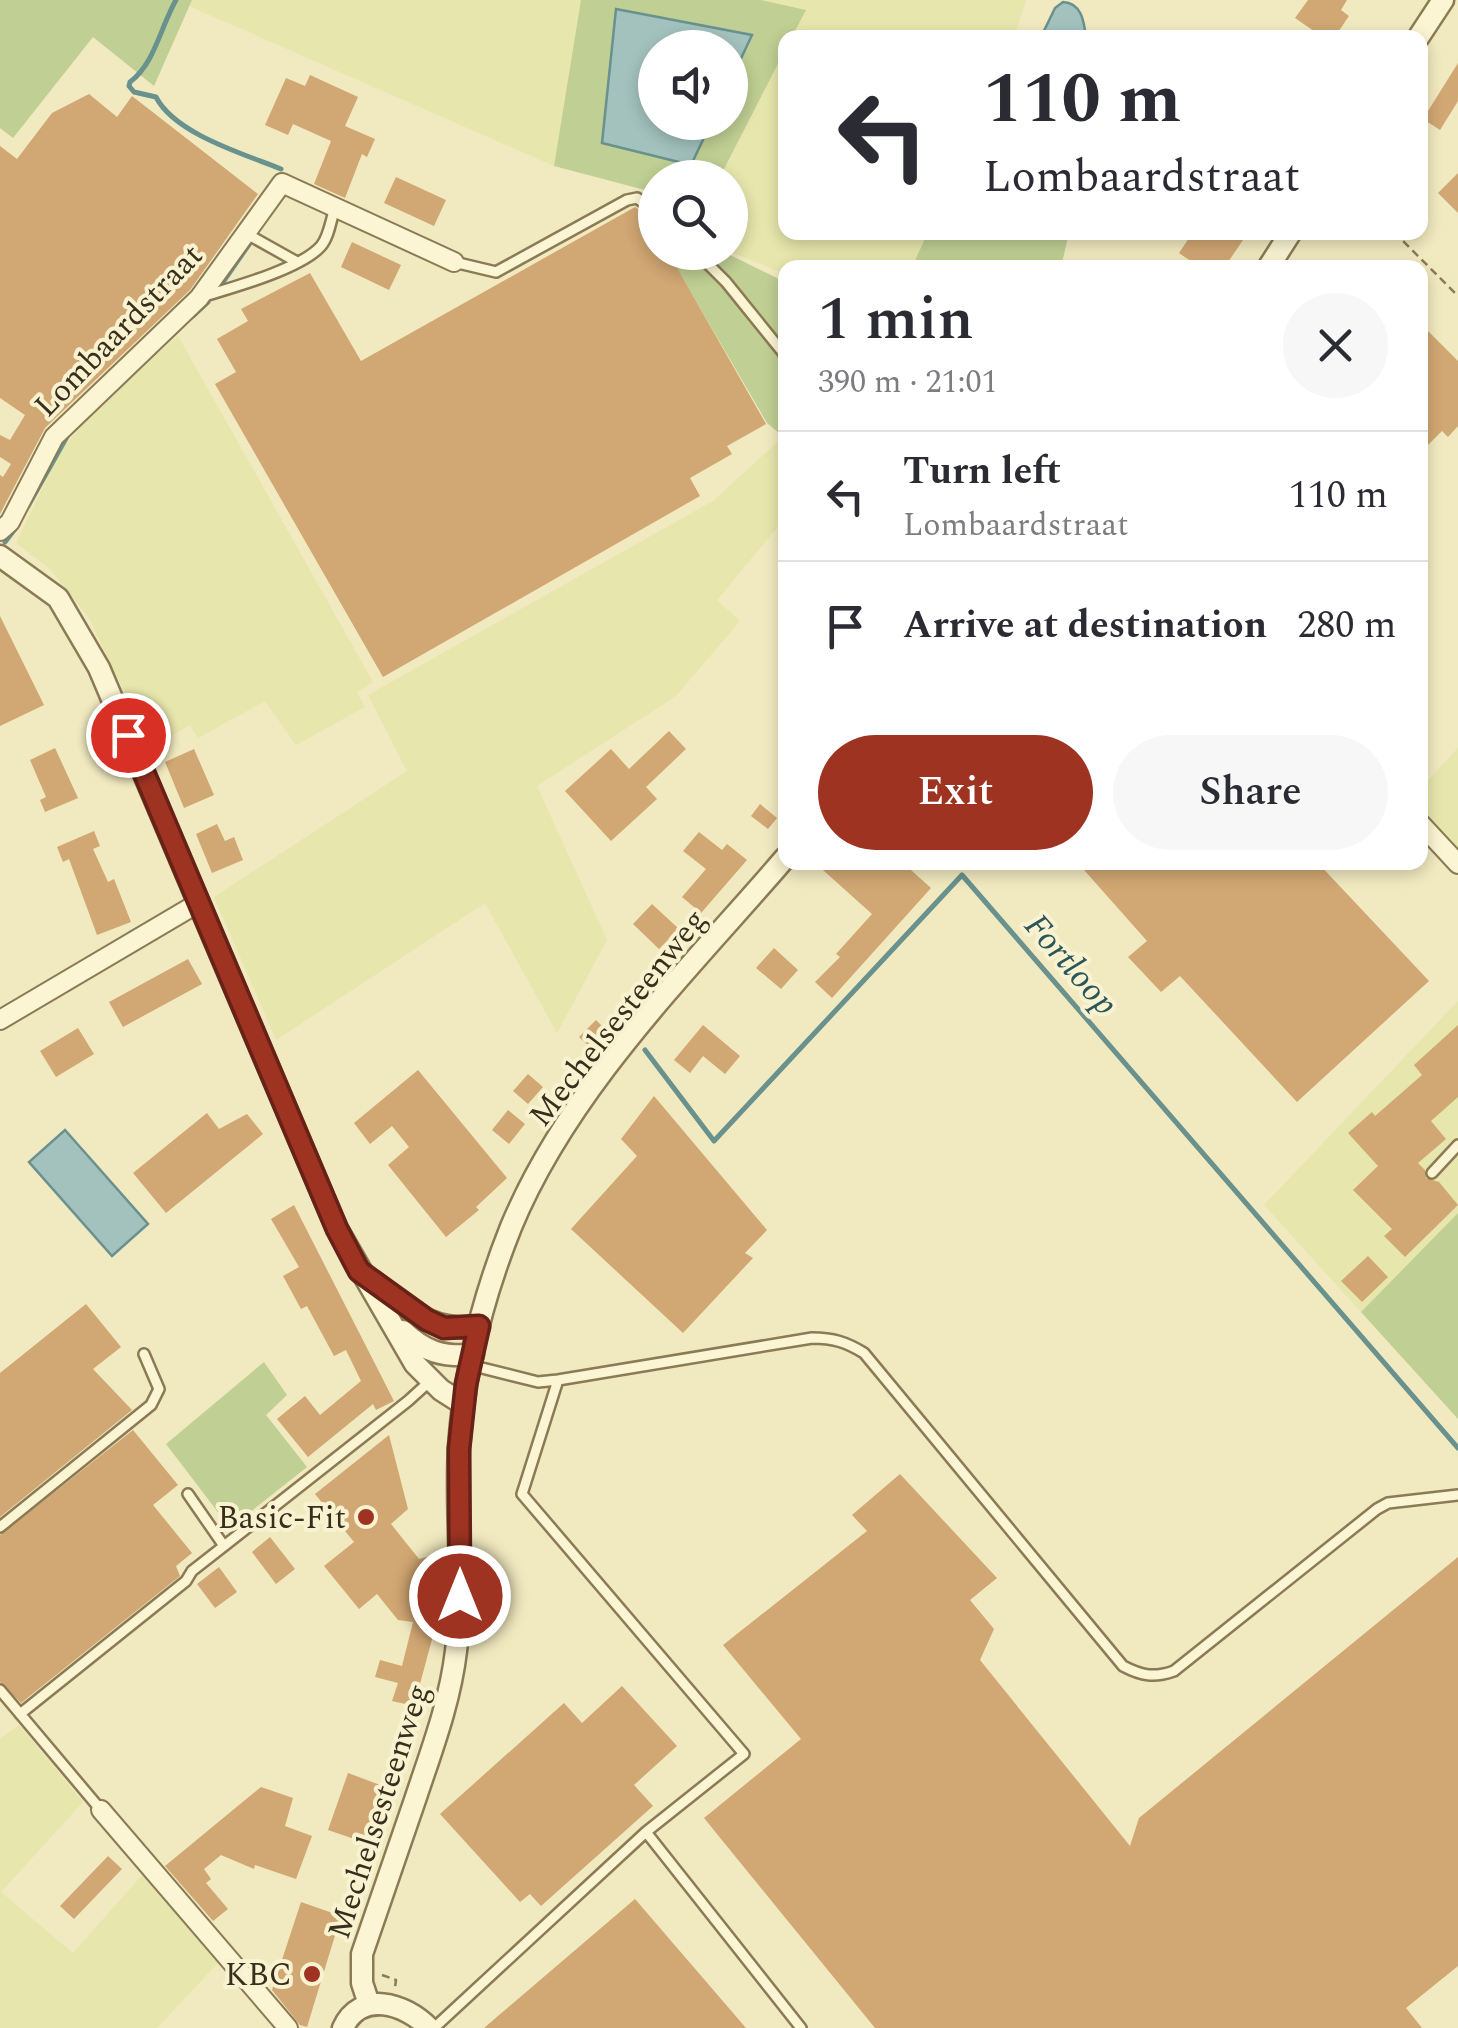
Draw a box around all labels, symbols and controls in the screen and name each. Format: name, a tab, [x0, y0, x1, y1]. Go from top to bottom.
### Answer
map controls	[638, 30, 748, 270]
button: sound	[638, 30, 748, 140]
text: 110 m	[983, 47, 1181, 153]
icon: left	[818, 70, 948, 200]
text: Lombaardstraat	[983, 143, 1300, 212]
button: search	[638, 160, 748, 270]
street label: Lombaardstraat	[23, 233, 215, 429]
text: 1 min	[818, 274, 974, 366]
button: close	[1283, 293, 1388, 398]
text: 390 m · 21:01	[818, 358, 998, 407]
text: Turn left	[903, 443, 1061, 501]
text: 110 m	[1289, 467, 1388, 525]
icon: left	[818, 469, 873, 524]
text: Lombaardstraat	[903, 501, 1128, 550]
text: Arrive at destination	[903, 597, 1267, 655]
text: 280 m	[1297, 597, 1396, 655]
icon: arrive	[818, 599, 873, 654]
pin	[86, 693, 171, 778]
icon: arrive	[101, 708, 156, 763]
button: Exit	[818, 735, 1093, 850]
button: Share	[1113, 735, 1388, 850]
street label: Mechelsesteenweg	[517, 898, 719, 1138]
water label: Fortloop	[1011, 902, 1131, 1028]
place label: Basic-Fit	[217, 1494, 346, 1543]
marker: Basic-Fit	[355, 1506, 377, 1528]
position arrow	[408, 1544, 512, 1648]
street label: Mechelsesteenweg	[315, 1678, 444, 1945]
place label: KBC	[225, 1951, 292, 2000]
marker: KBC	[301, 1963, 323, 1985]

